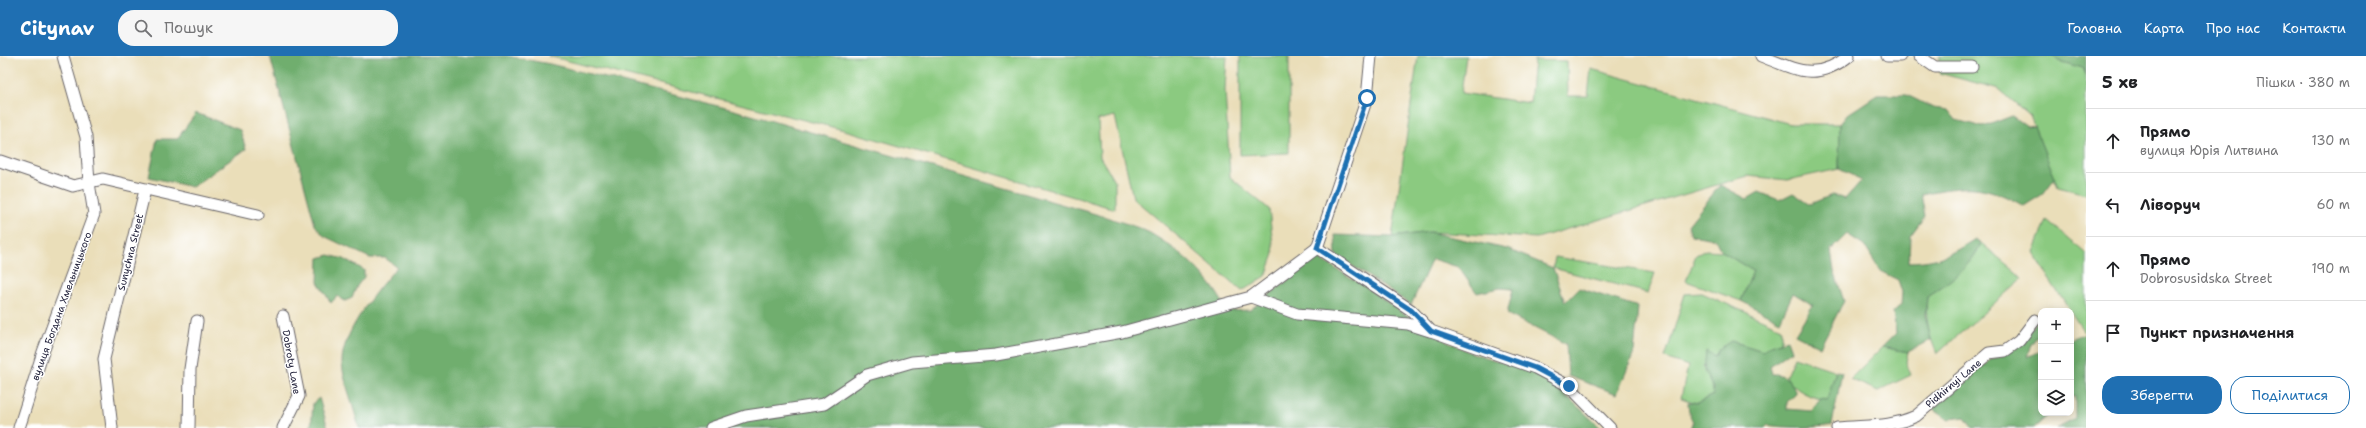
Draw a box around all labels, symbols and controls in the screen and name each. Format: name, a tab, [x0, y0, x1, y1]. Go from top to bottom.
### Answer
search box	[118, 10, 398, 46]
text: Citynav	[20, 16, 94, 41]
icon: search	[132, 17, 154, 39]
text: Пошук	[164, 18, 213, 38]
text: Головна	[2067, 19, 2122, 37]
text: Карта	[2144, 19, 2184, 37]
text: Про нас	[2206, 19, 2260, 37]
text: Контакти	[2282, 19, 2346, 37]
text: 5 хв	[2102, 71, 2138, 93]
text: Пішки · 380 m	[2256, 74, 2350, 91]
route start	[1358, 89, 1376, 107]
text: Прямо	[2140, 122, 2190, 142]
icon: ahead	[2102, 130, 2124, 152]
text: 130 m	[2312, 132, 2350, 149]
text: вулиця Юрія Литвина	[2140, 142, 2278, 159]
icon: left	[2102, 194, 2124, 216]
text: Ліворуч	[2140, 195, 2200, 215]
text: 60 m	[2317, 196, 2350, 213]
street label: Sunychna Street	[115, 212, 146, 292]
street label: вулиця Богдана Хмельницького	[29, 230, 94, 382]
text: Прямо	[2140, 250, 2190, 270]
icon: ahead	[2102, 258, 2124, 280]
text: 190 m	[2311, 260, 2350, 277]
text: Dobrosusidska Street	[2140, 270, 2272, 287]
map controls	[2038, 308, 2074, 416]
button: +	[2038, 308, 2074, 344]
icon: arrive	[2102, 322, 2124, 344]
text: Пункт призначення	[2140, 323, 2295, 343]
street label: Dobroty Lane	[279, 329, 304, 396]
button: −	[2038, 344, 2074, 380]
street label: Pidhirnyi Lane	[1923, 356, 1984, 411]
button: Зберегти	[2102, 376, 2222, 414]
button: Поділитися	[2230, 376, 2350, 414]
route end	[1560, 377, 1578, 395]
button: layers	[2038, 380, 2074, 416]

